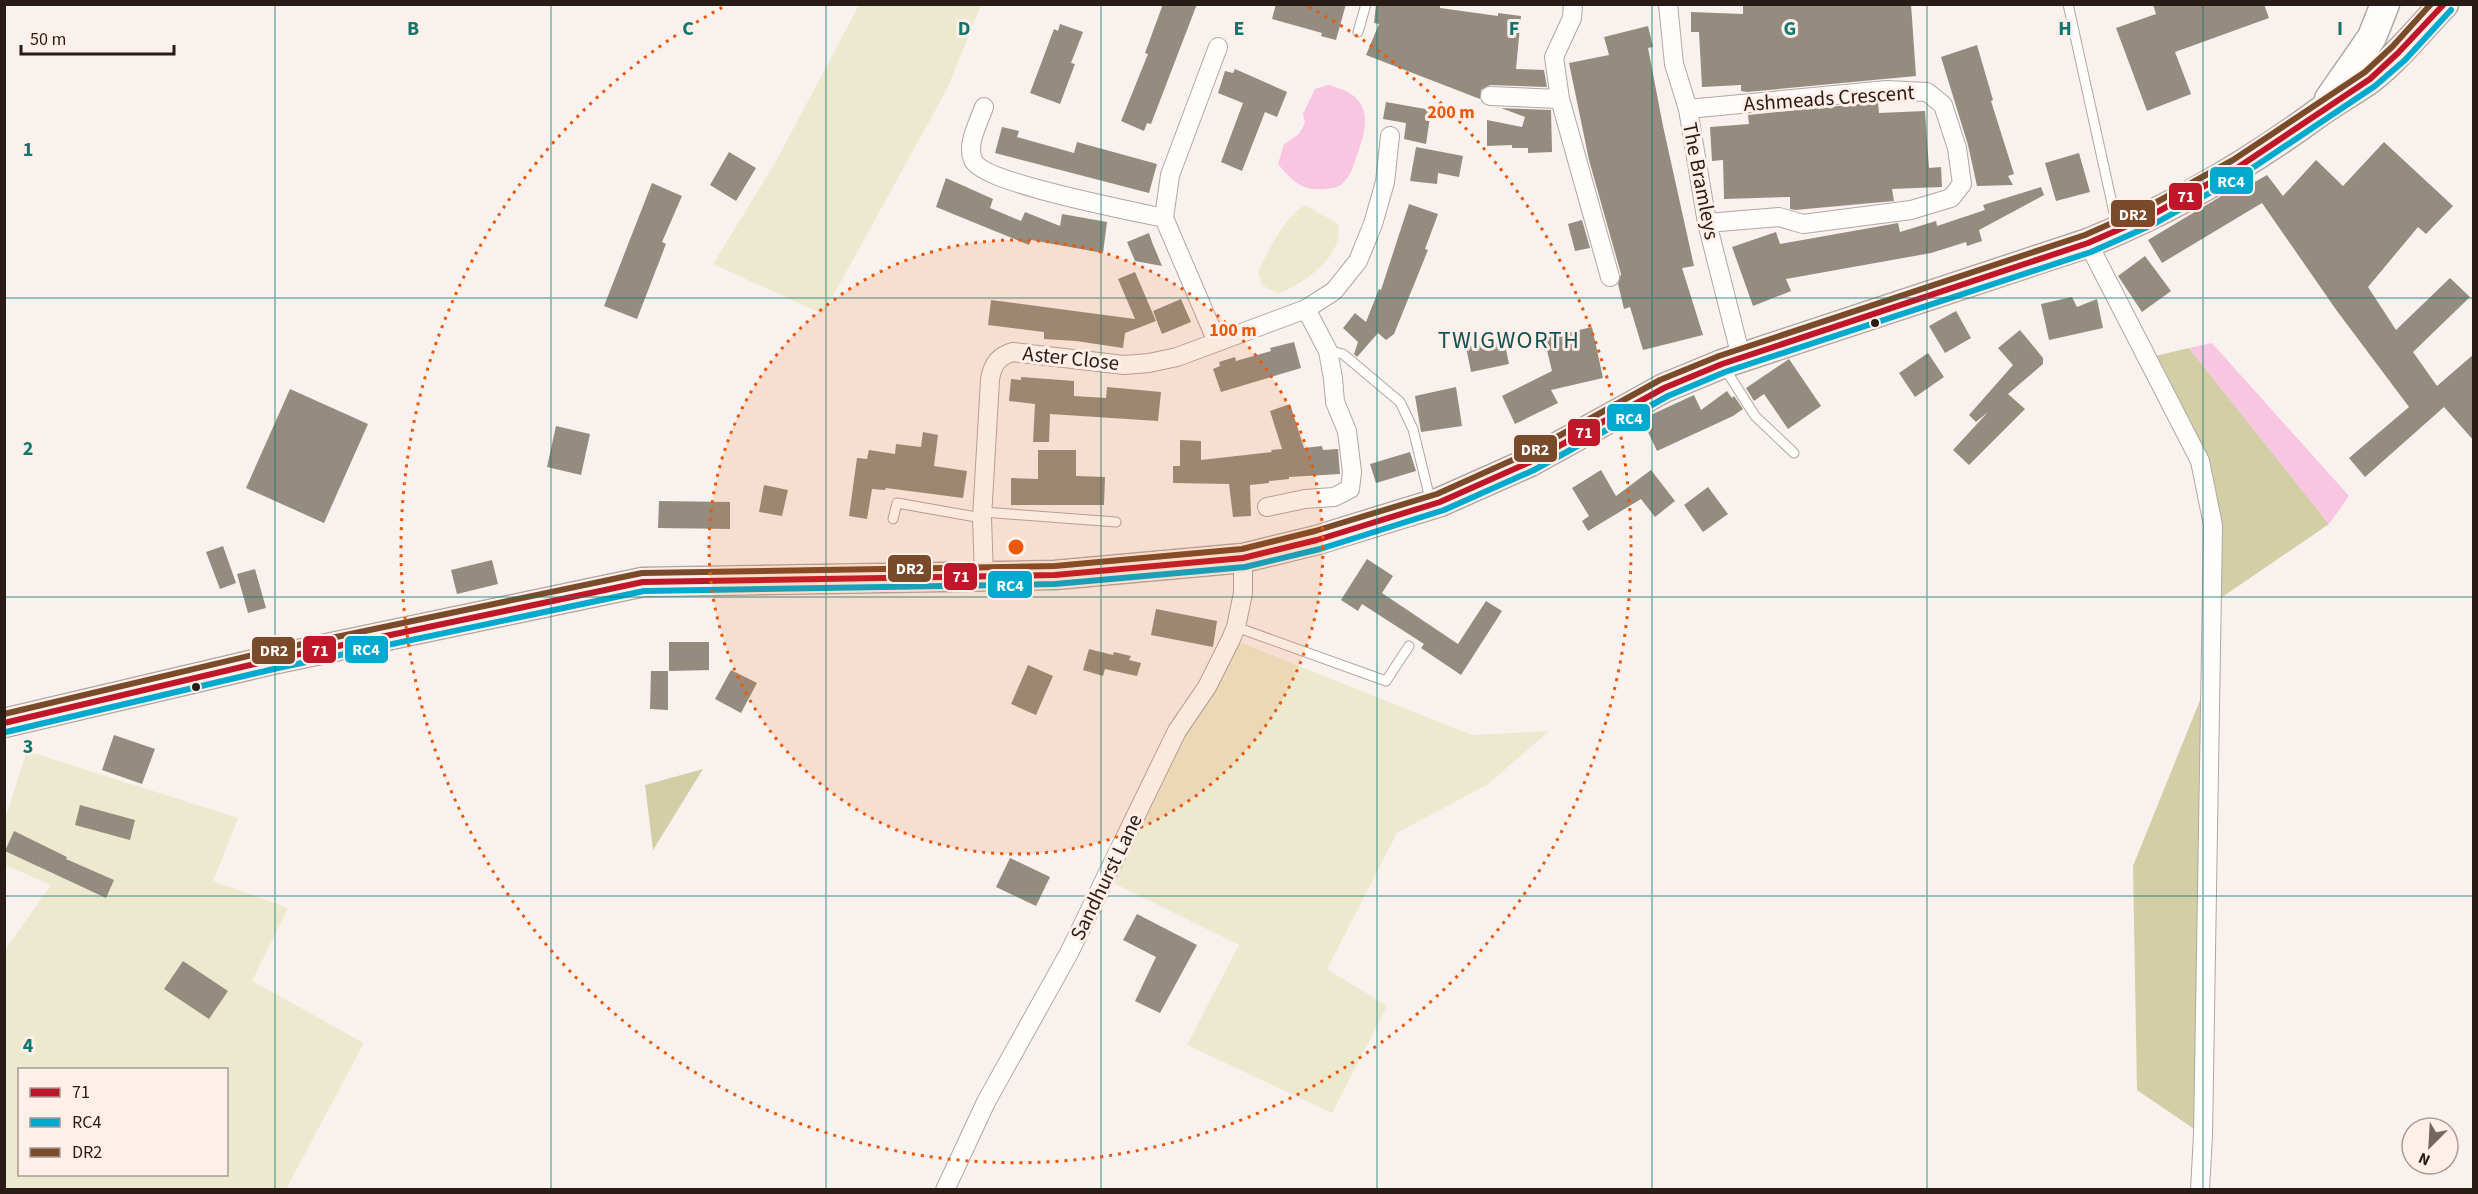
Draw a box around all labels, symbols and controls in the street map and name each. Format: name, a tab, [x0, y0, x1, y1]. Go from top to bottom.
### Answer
text: B	[407, 15, 419, 43]
text: C	[682, 15, 694, 43]
text: D	[958, 15, 970, 43]
text: E	[1234, 15, 1244, 43]
text: F	[1509, 15, 1519, 43]
text: G	[1784, 15, 1796, 43]
text: H	[2058, 15, 2072, 43]
text: I	[2337, 15, 2343, 43]
scale bar	[21, 18, 174, 56]
text: 50 m	[30, 27, 66, 52]
street label: Ashmeads Crescent	[1743, 77, 1915, 119]
text: 200 m	[1427, 100, 1475, 125]
street label: The Bramleys	[1675, 120, 1727, 242]
text: 1	[23, 136, 33, 164]
line badge: RC4	[2209, 166, 2254, 195]
text: RC4	[2217, 171, 2245, 193]
line badge: 71	[2168, 182, 2203, 211]
text: 71	[2178, 186, 2194, 208]
line badge: DR2	[2110, 199, 2156, 228]
text: DR2	[2119, 204, 2147, 226]
unlabelled marker	[1869, 317, 1881, 329]
text: 100 m	[1209, 318, 1257, 343]
district label: TWIGWORTH	[1438, 323, 1580, 358]
street label: Aster Close	[1021, 338, 1121, 378]
line badge: RC4	[1606, 403, 1651, 432]
text: RC4	[1615, 408, 1643, 430]
line badge: 71	[1567, 418, 1601, 447]
text: 71	[1576, 422, 1592, 444]
line badge: DR2	[1513, 434, 1558, 463]
text: 2	[23, 435, 33, 463]
text: DR2	[1521, 439, 1549, 461]
centre of rings	[1006, 537, 1026, 557]
line badge: DR2	[887, 554, 932, 583]
text: DR2	[896, 558, 924, 580]
line badge: 71	[943, 562, 978, 591]
text: 71	[953, 566, 969, 588]
line badge: RC4	[987, 570, 1033, 599]
text: RC4	[996, 575, 1024, 597]
line badge: 71	[302, 635, 337, 664]
line badge: RC4	[344, 635, 389, 664]
line badge: DR2	[251, 636, 296, 665]
text: RC4	[352, 639, 380, 661]
text: DR2	[260, 640, 288, 662]
text: 71	[312, 640, 328, 662]
unlabelled marker	[190, 681, 202, 693]
text: 3	[23, 733, 33, 761]
street label: Sandhurst Lane	[1062, 809, 1150, 945]
text: 4	[23, 1032, 34, 1060]
legend	[18, 1068, 228, 1176]
text: 71	[72, 1080, 90, 1105]
text: RC4	[72, 1110, 102, 1135]
north arrow	[2400, 1116, 2460, 1176]
text: DR2	[72, 1140, 102, 1165]
text: N	[2415, 1147, 2434, 1171]

